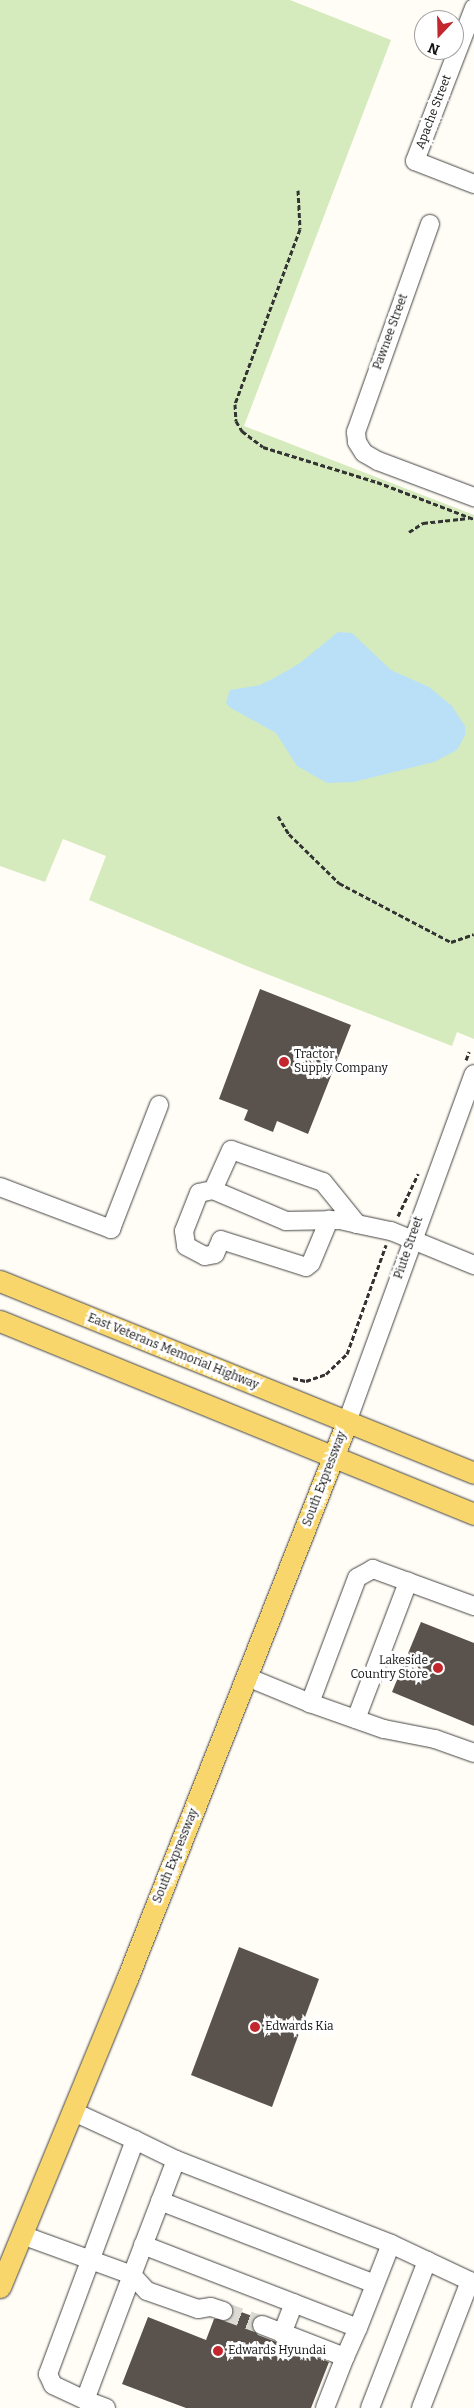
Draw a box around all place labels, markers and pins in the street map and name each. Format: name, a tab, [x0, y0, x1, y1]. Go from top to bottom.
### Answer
place label: Tractor Supply Company	[294, 1048, 388, 1076]
marker: Tractor Supply Company	[278, 1056, 290, 1068]
place label: Lakeside Country Store	[350, 1654, 428, 1682]
marker: Lakeside Country Store	[432, 1662, 444, 1674]
place label: Edwards Kia	[265, 2020, 334, 2034]
marker: Edwards Kia	[249, 2021, 261, 2033]
place label: Edwards Hyundai	[228, 2344, 326, 2358]
marker: Edwards Hyundai	[212, 2345, 224, 2357]

